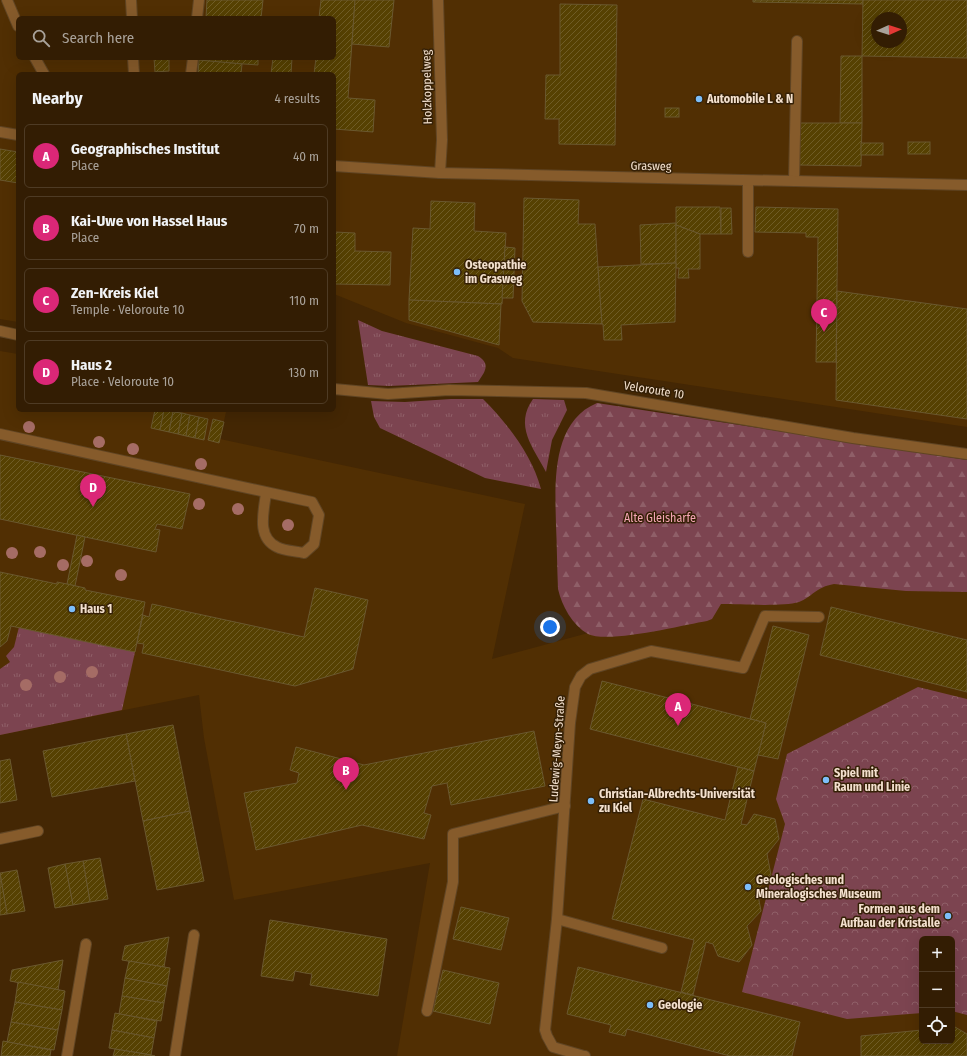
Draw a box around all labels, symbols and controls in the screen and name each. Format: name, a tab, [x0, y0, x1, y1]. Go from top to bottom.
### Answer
north arrow	[871, 12, 907, 48]
search box	[16, 16, 336, 60]
icon: search	[30, 27, 52, 49]
text: Search here	[62, 29, 134, 47]
street label: Holzkoppelweg	[419, 49, 435, 124]
text: Nearby	[32, 88, 83, 109]
text: 4 results	[274, 91, 320, 106]
place label: Automobile L & N	[706, 92, 793, 106]
marker: Automobile L & N	[694, 94, 704, 104]
text: Geographisches Institut	[71, 140, 220, 158]
text: A	[42, 149, 50, 164]
text: 40 m	[293, 149, 319, 164]
text: Place	[71, 158, 99, 173]
street label: Grasweg	[630, 159, 672, 173]
text: Kai-Uwe von Hassel Haus	[71, 212, 227, 230]
text: B	[42, 221, 50, 236]
text: 70 m	[294, 221, 319, 236]
text: Place	[71, 230, 99, 245]
place label: Osteopathie im Grasweg	[465, 258, 526, 286]
marker: Osteopathie im Grasweg	[452, 267, 462, 277]
text: Zen-Kreis Kiel	[71, 284, 158, 302]
text: C	[43, 293, 49, 308]
text: 110 m	[289, 293, 319, 308]
pin: C	[811, 299, 837, 332]
text: Temple · Veloroute 10	[71, 302, 184, 317]
text: Haus 2	[71, 356, 112, 374]
text: D	[42, 365, 50, 380]
text: 130 m	[288, 365, 319, 380]
text: Place · Veloroute 10	[71, 374, 174, 389]
street label: Veloroute 10	[623, 378, 685, 402]
pin: D	[80, 474, 106, 507]
park label: Alte Gleisharfe	[624, 511, 696, 525]
place label: Haus 1	[80, 602, 112, 616]
marker: Haus 1	[67, 604, 77, 614]
your location	[540, 617, 560, 637]
pin: A	[665, 693, 691, 726]
street label: Ludewig-Meyn-Straße	[546, 695, 568, 803]
pin: B	[333, 757, 359, 790]
place label: Spiel mit Raum und Linie	[834, 766, 910, 794]
marker: Spiel mit Raum und Linie	[821, 775, 831, 785]
place label: Christian-Albrechts-Universität zu Kiel	[599, 787, 756, 815]
marker: Christian-Albrechts-Universität zu Kiel	[586, 796, 596, 806]
place label: Geologisches und Mineralogisches Museum	[756, 873, 881, 901]
marker: Geologisches und Mineralogisches Museum	[743, 882, 753, 892]
place label: Formen aus dem Aufbau der Kristalle	[839, 902, 940, 930]
marker: Formen aus dem Aufbau der Kristalle	[943, 911, 953, 921]
map controls	[919, 936, 955, 1044]
button: +	[919, 936, 955, 972]
button: −	[919, 972, 955, 1008]
place label: Geologie	[658, 998, 702, 1012]
marker: Geologie	[645, 1000, 655, 1010]
button: locate	[919, 1008, 955, 1044]

